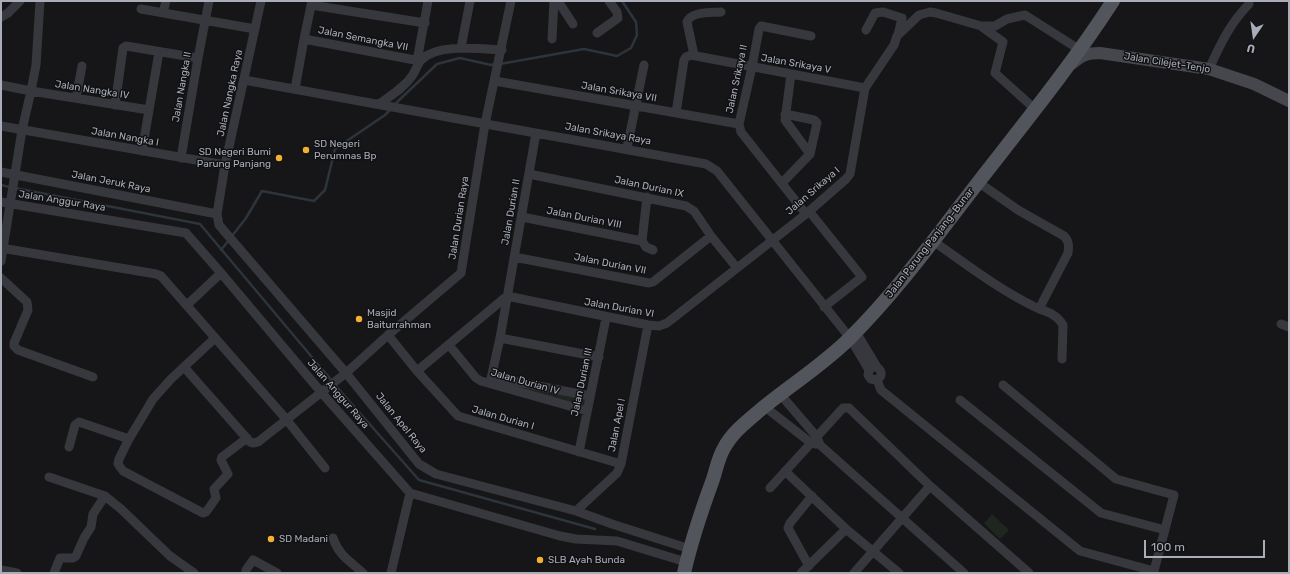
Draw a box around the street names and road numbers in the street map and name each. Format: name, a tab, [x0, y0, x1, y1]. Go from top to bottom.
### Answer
street label: Jalan Semangka VII	[317, 24, 409, 54]
street label: Jalan Srikaya II	[724, 44, 750, 114]
street label: Jalan Nangka Raya	[215, 48, 245, 138]
street label: Jalan Cilejet–Tenjo	[1123, 50, 1211, 76]
street label: Jalan Nangka II	[170, 51, 194, 123]
street label: Jalan Srikaya V	[760, 52, 832, 76]
street label: Jalan Nangka IV	[54, 78, 130, 102]
street label: Jalan Srikaya VII	[580, 79, 658, 105]
street label: Jalan Srikaya Raya	[564, 121, 652, 147]
street label: Jalan Nangka I	[90, 125, 160, 149]
street label: Jalan Srikaya I	[784, 164, 842, 218]
street label: Jalan Jeruk Raya	[70, 168, 152, 196]
street label: Jalan Durian IX	[613, 174, 685, 200]
street label: Jalan Durian Raya	[446, 175, 472, 261]
street label: Jalan Durian II	[499, 178, 523, 246]
street label: Jalan Parung Panjang–Bunar	[883, 186, 977, 300]
street label: Jalan Anggur Raya	[18, 188, 106, 214]
street label: Jalan Durian VIII	[545, 205, 623, 231]
street label: Jalan Durian VII	[573, 251, 647, 277]
street label: Jalan Durian VI	[583, 296, 655, 320]
street label: Jalan Durian III	[569, 347, 595, 417]
street label: Jalan Anggur Raya	[305, 357, 371, 431]
street label: Jalan Durian IV	[489, 366, 561, 398]
street label: Jalan Apel Raya	[373, 390, 429, 456]
street label: Jalan Apel I	[606, 397, 628, 453]
street label: Jalan Durian I	[471, 403, 535, 433]

